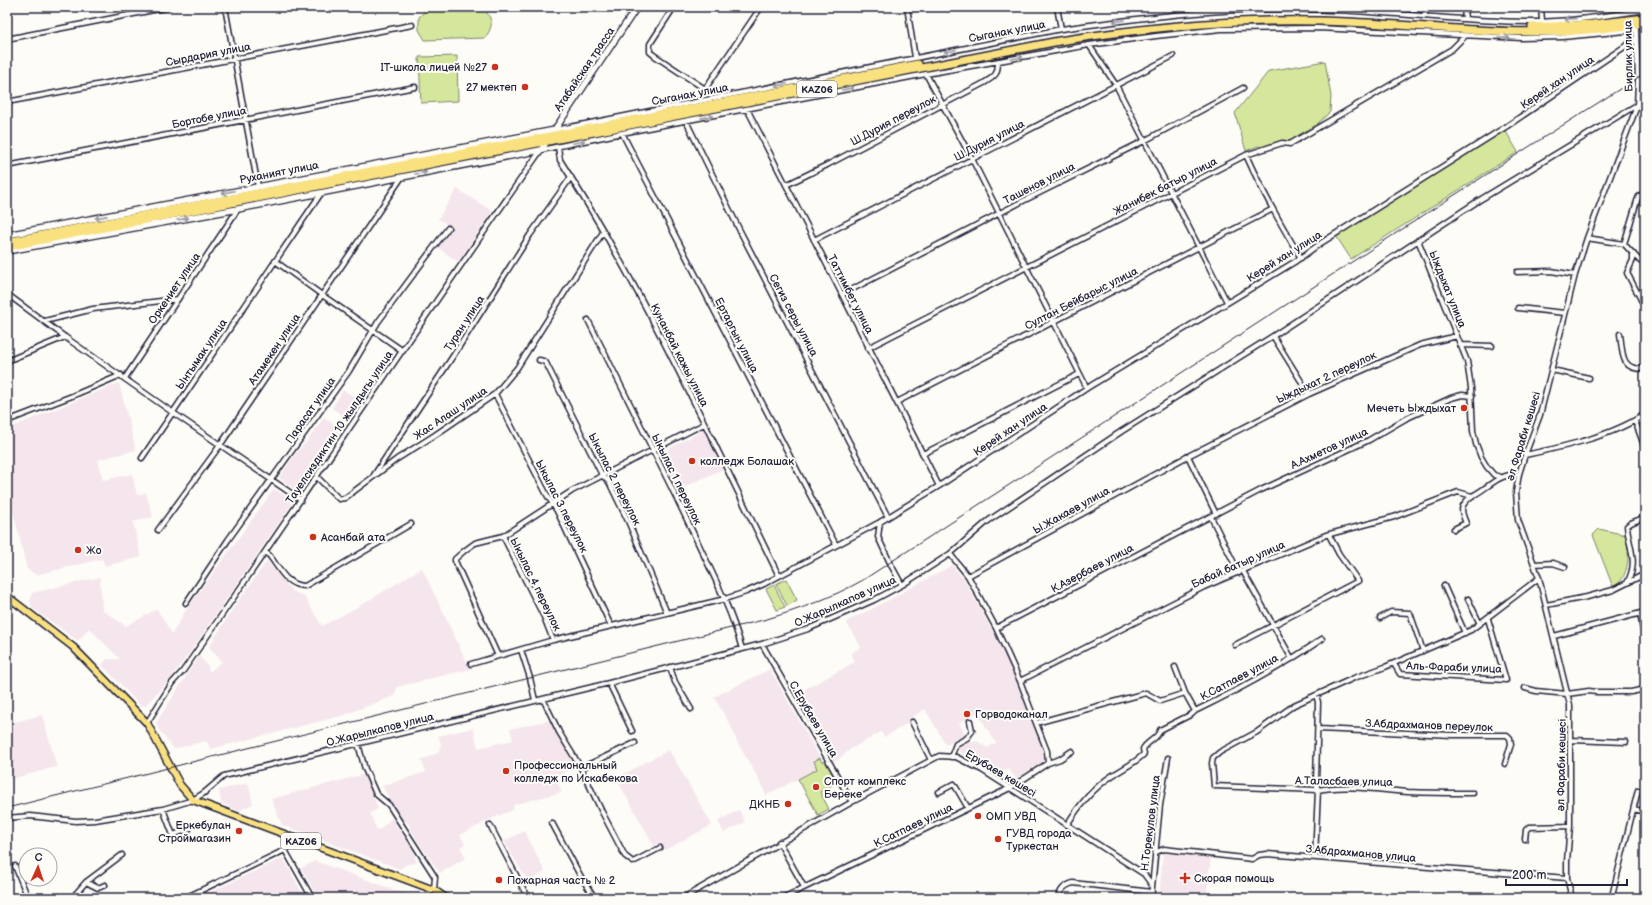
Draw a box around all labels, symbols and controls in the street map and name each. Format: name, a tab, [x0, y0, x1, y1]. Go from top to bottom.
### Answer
one-way arrow	[1564, 16, 1577, 23]
one-way arrow	[1113, 17, 1126, 25]
street label: Сыганак улица	[968, 18, 1047, 45]
street label: Бирлик улица	[1621, 20, 1636, 92]
street label: Атабайская трасса	[551, 24, 618, 115]
one-way arrow	[1497, 34, 1510, 42]
street label: Сырдария улица	[164, 40, 252, 69]
one-way arrow	[944, 47, 957, 55]
street label: Керей хан улица	[1518, 53, 1597, 112]
one-way arrow	[1010, 54, 1023, 62]
place label: IT-школа лицей №27	[380, 61, 488, 74]
marker: IT-школа лицей №27	[490, 62, 500, 72]
place label: 27 мектеп	[466, 81, 517, 94]
street label: Сыганак улица	[651, 81, 730, 108]
one-way arrow	[775, 81, 788, 89]
road number: KАZ06	[797, 81, 837, 97]
marker: 27 мектеп	[520, 82, 530, 92]
one-way arrow	[841, 85, 854, 93]
street label: Ш.Дурия переулок	[848, 92, 938, 148]
street label: Бортобе улица	[171, 104, 248, 131]
one-way arrow	[700, 113, 713, 121]
street label: Ш.Дурия улица	[952, 117, 1027, 164]
one-way arrow	[573, 138, 586, 146]
street label: Жанибек батыр улица	[1111, 154, 1220, 218]
street label: Руханият улица	[238, 158, 320, 187]
street label: Ташенов улица	[1001, 160, 1078, 207]
one-way arrow	[414, 168, 427, 176]
one-way arrow	[222, 189, 235, 197]
one-way arrow	[95, 213, 108, 221]
one-way arrow	[176, 214, 189, 222]
street label: Керей хан улица	[1244, 228, 1325, 285]
street label: Ыждыхат улица	[1426, 249, 1469, 330]
street label: Оркениет улица	[146, 250, 203, 326]
street label: Таттимбет улица	[825, 252, 876, 336]
street label: Султан Бейбарыс улица	[1023, 264, 1140, 333]
street label: Сегиз серы улица	[766, 272, 821, 359]
street label: Туран улица	[442, 293, 488, 354]
street label: Ертаргын улица	[712, 295, 761, 375]
street label: Кунанбай кажы улица	[648, 301, 711, 409]
street label: Атамекен улица	[245, 311, 303, 388]
street label: Ынтымак улица	[173, 316, 230, 392]
street label: Тауелсиздиктин 10 жылдыгы улица	[283, 348, 396, 506]
street label: Ыждыхат 2 переулок	[1274, 349, 1378, 406]
street label: Парасат улица	[283, 374, 338, 446]
street label: Жас Алаш улица	[411, 384, 490, 443]
street label: әл Фараби көшесі	[1504, 390, 1543, 482]
street label: Керей хан улица	[971, 400, 1050, 459]
place label: Мечеть Ыждыхат	[1367, 402, 1456, 415]
marker: Мечеть Ыждыхат	[1459, 403, 1469, 413]
street label: А.Ахметов улица	[1288, 425, 1370, 472]
street label: Ыкылас 2 переулок	[586, 431, 644, 528]
street label: Ыкылас 1 переулок	[649, 432, 704, 527]
place label: колледж Болашак	[700, 455, 794, 468]
marker: колледж Болашак	[687, 456, 697, 466]
street label: Ыкылас 3 переулок	[533, 458, 591, 555]
street label: Ы.Жакаев улица	[1031, 484, 1112, 537]
place label: Асанбай ата	[320, 531, 386, 544]
marker: Асанбай ата	[308, 532, 318, 542]
street label: Ыкылас 4 переулок	[507, 535, 564, 633]
street label: Бабай батыр улица	[1189, 538, 1287, 591]
street label: К.Азербаев улица	[1049, 541, 1136, 596]
place label: Жо	[86, 544, 102, 557]
marker: Жо	[73, 545, 83, 555]
street label: О.Жарылкапов улица	[792, 573, 899, 630]
street label: К.Сатпаев улица	[1198, 651, 1281, 703]
street label: Аль-Фараби улица	[1405, 659, 1503, 676]
street label: С.Ерубаев улица	[786, 679, 841, 760]
place label: Горводоканал	[975, 708, 1048, 721]
marker: Горводоканал	[962, 709, 972, 719]
street label: О.Жарылкапов улица	[325, 710, 436, 749]
street label: З.Абдрахманов переулок	[1365, 717, 1493, 734]
street label: әл Фараби көшесі	[1554, 719, 1569, 811]
street label: Ерубаев көшесі	[963, 747, 1039, 800]
place label: Профессиональный колледж по Искабекова	[514, 759, 638, 785]
marker: Профессиональный колледж по Искабекова	[501, 766, 511, 776]
street label: Н.Торекулов улица	[1138, 774, 1163, 872]
street label: А.Таласбаев улица	[1294, 774, 1393, 789]
place label: Спорт комплекс Береке	[824, 775, 907, 801]
marker: Спорт комплекс Береке	[811, 782, 821, 792]
place label: ДКНБ	[749, 798, 780, 811]
marker: ДКНБ	[783, 799, 793, 809]
street label: К.Сатпаев улица	[872, 800, 955, 850]
place label: ОМП УВД	[986, 810, 1036, 823]
marker: ОМП УВД	[973, 811, 983, 821]
place label: Еркебулан Строймагазин	[158, 819, 231, 845]
marker: Еркебулан Строймагазин	[234, 826, 244, 836]
place label: ГУВД города Туркестан	[1006, 827, 1072, 853]
road number: KАZ06	[281, 833, 321, 849]
marker: ГУВД города Туркестан	[993, 834, 1003, 844]
street label: З.Абдрахманов улица	[1305, 842, 1417, 865]
north arrow	[18, 847, 58, 887]
text: С	[34, 851, 43, 864]
scale bar	[1506, 861, 1627, 887]
text: 200 m	[1512, 868, 1546, 883]
marker: Скорая помощь	[1179, 872, 1191, 884]
place label: Скорая помощь	[1194, 872, 1275, 885]
place label: Пожарная часть № 2	[507, 874, 616, 887]
marker: Пожарная часть № 2	[494, 875, 504, 885]

